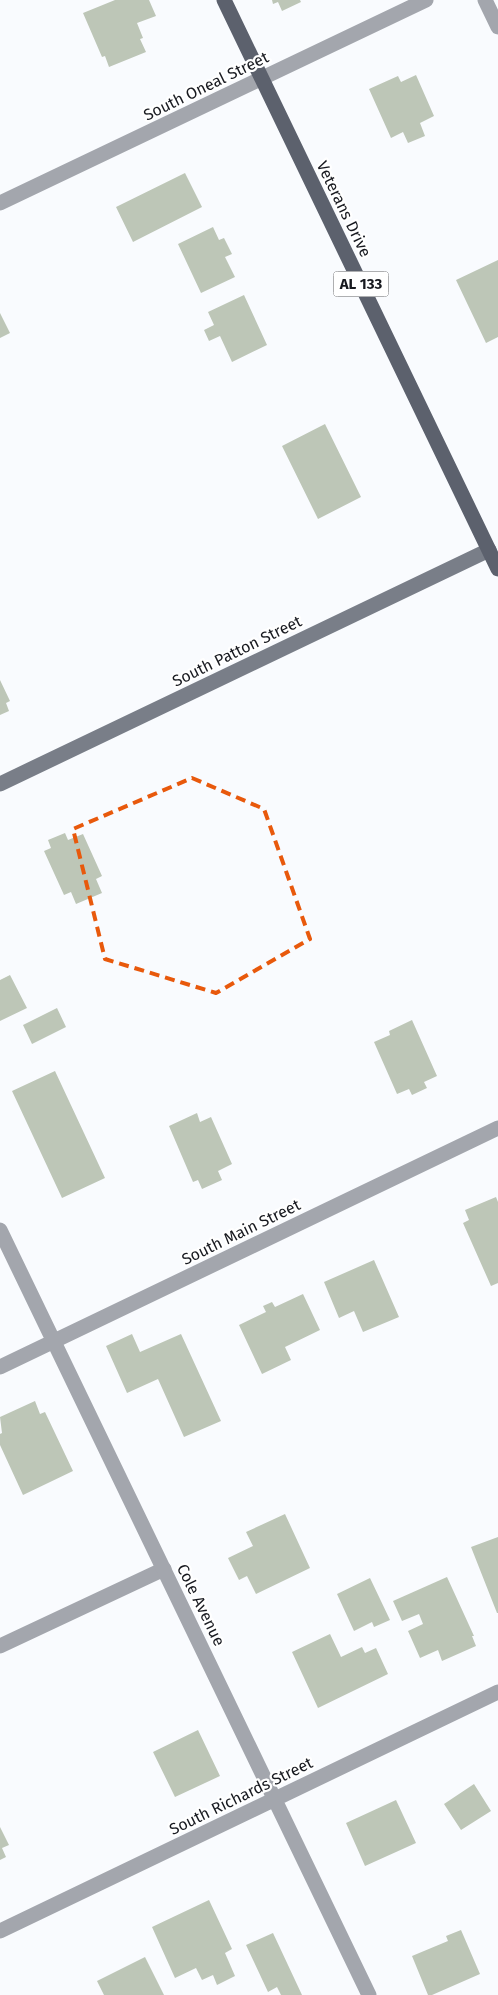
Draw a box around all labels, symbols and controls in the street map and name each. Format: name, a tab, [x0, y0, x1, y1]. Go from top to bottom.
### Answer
street label: South Oneal Street	[140, 47, 272, 124]
street label: Veterans Drive	[313, 158, 375, 260]
road number: AL 133	[334, 272, 388, 296]
street label: South Patton Street	[169, 611, 305, 691]
street label: South Main Street	[179, 1195, 304, 1269]
street label: Cole Avenue	[173, 1561, 229, 1649]
street label: South Richards Street	[166, 1753, 316, 1839]

